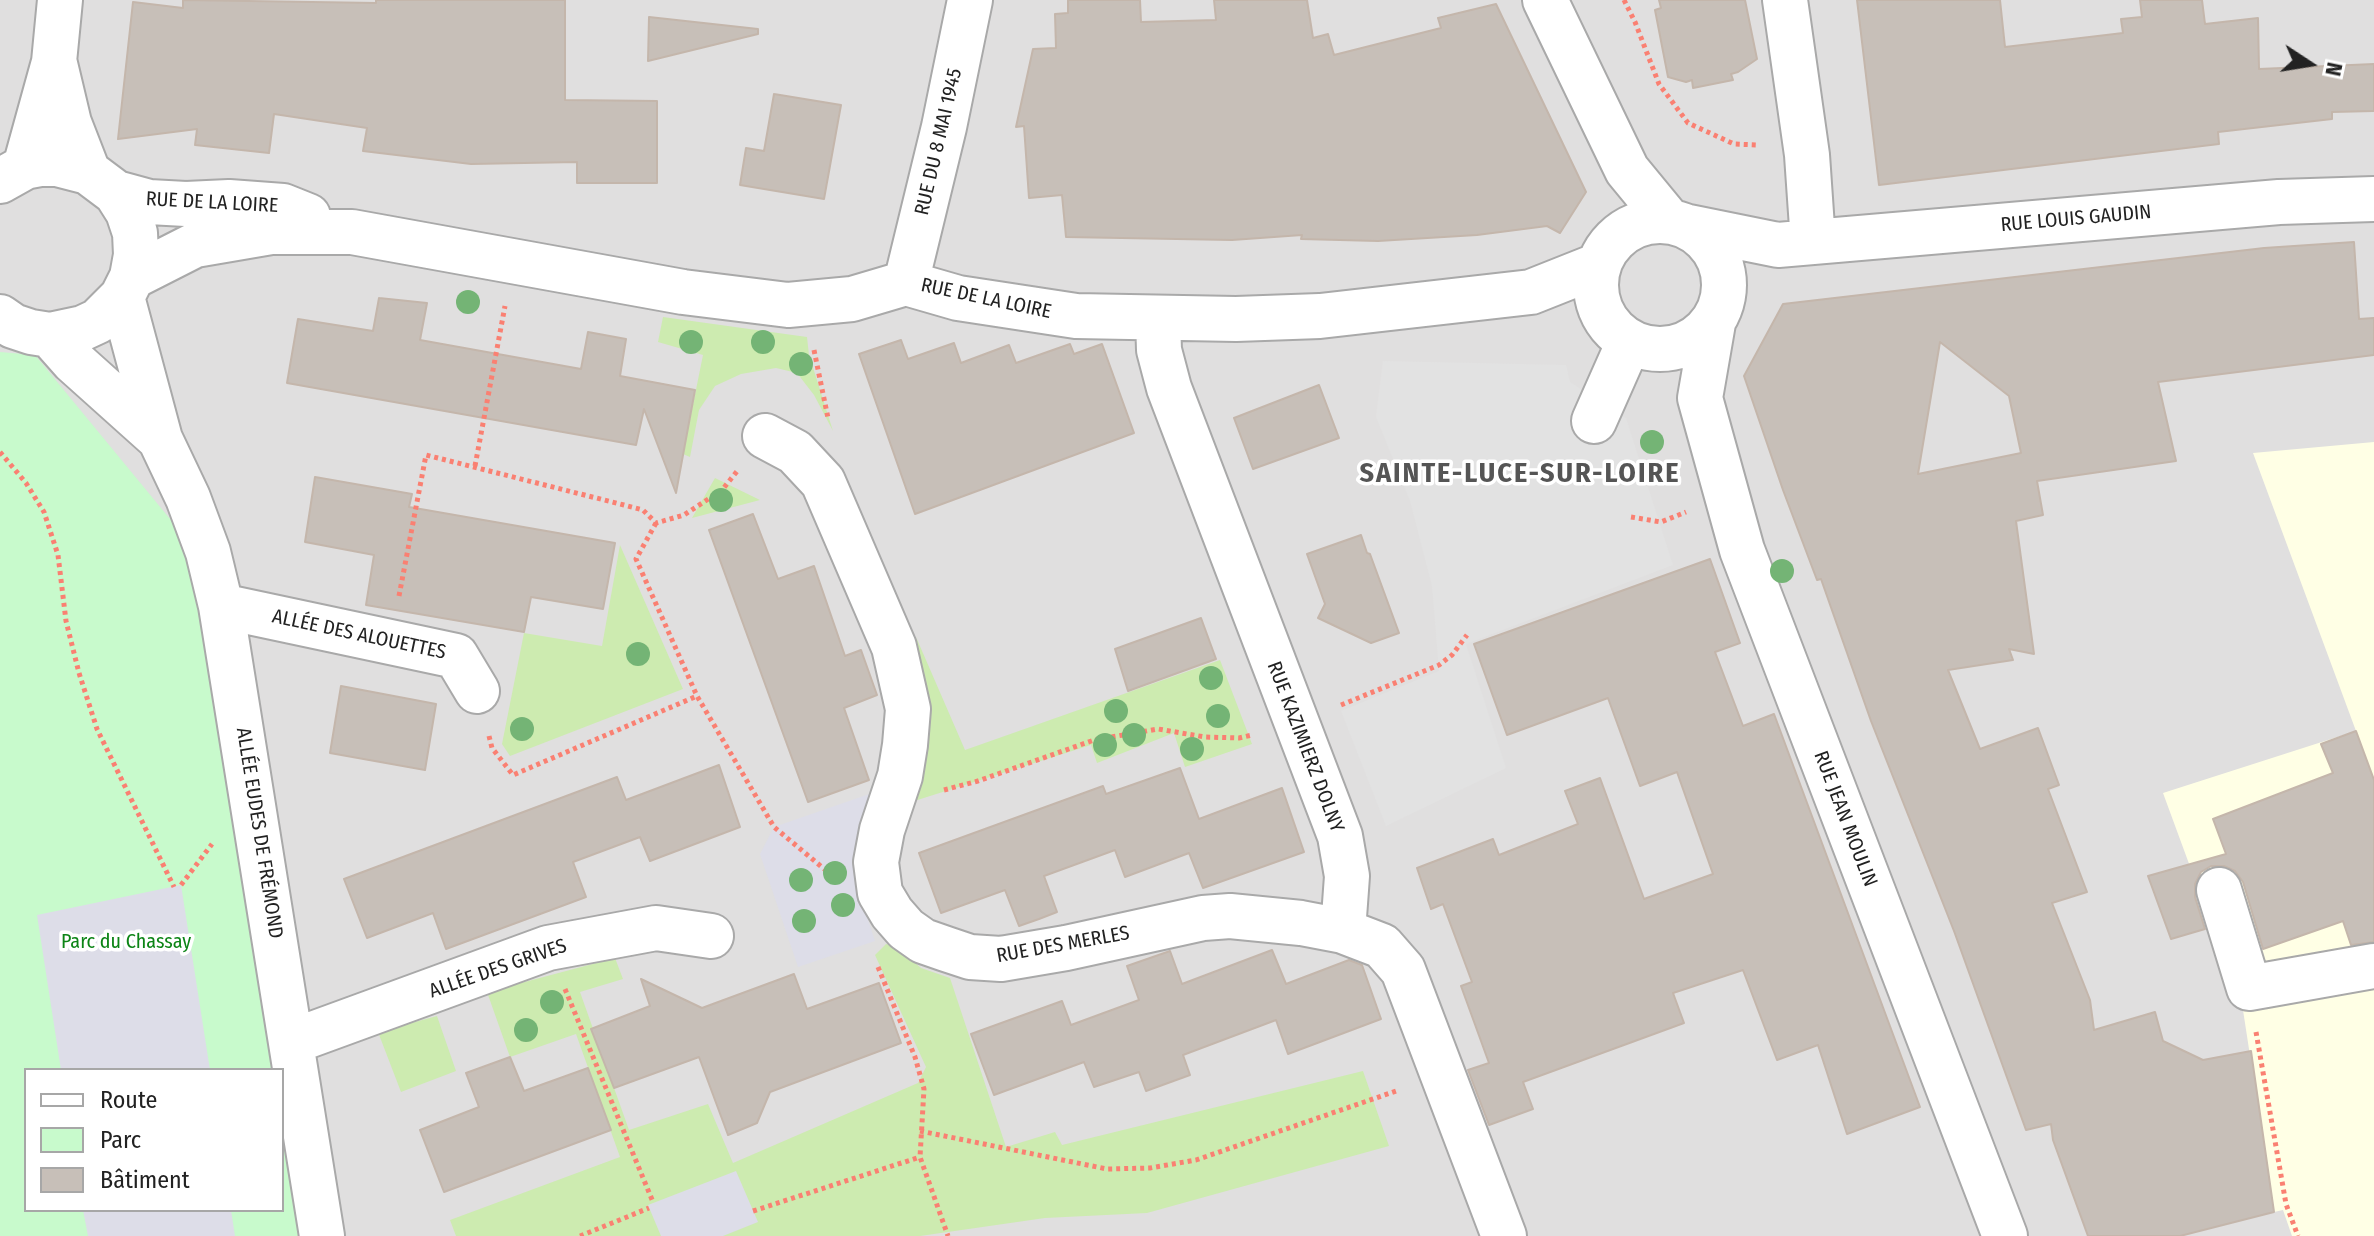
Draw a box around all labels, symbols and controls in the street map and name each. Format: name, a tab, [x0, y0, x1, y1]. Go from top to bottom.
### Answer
north arrow	[2270, 24, 2350, 104]
text: N	[2319, 60, 2349, 78]
street label: RUE DU 8 MAI 1945	[910, 66, 968, 218]
street label: RUE DE LA LOIRE	[145, 188, 279, 218]
street label: RUE LOUIS GAUDIN	[2000, 200, 2152, 238]
street label: RUE DE LA LOIRE	[919, 273, 1053, 325]
district label: SAINTE-LUCE-SUR-LOIRE	[1359, 457, 1681, 491]
street label: ALLÉE DES ALOUETTES	[270, 605, 448, 665]
street label: RUE KAZIMIERZ DOLNY	[1261, 658, 1349, 836]
street label: ALLÉE EUDES DE FRÉMOND	[230, 726, 288, 940]
street label: RUE JEAN MOULIN	[1808, 748, 1882, 890]
street label: RUE DES MERLES	[995, 922, 1131, 968]
park label: Parc du Chassay	[61, 930, 191, 954]
street label: ALLÉE DES GRIVES	[426, 934, 570, 1004]
legend	[24, 1068, 284, 1212]
text: Route	[100, 1086, 157, 1114]
text: Parc	[100, 1126, 141, 1154]
text: Bâtiment	[100, 1166, 190, 1194]

